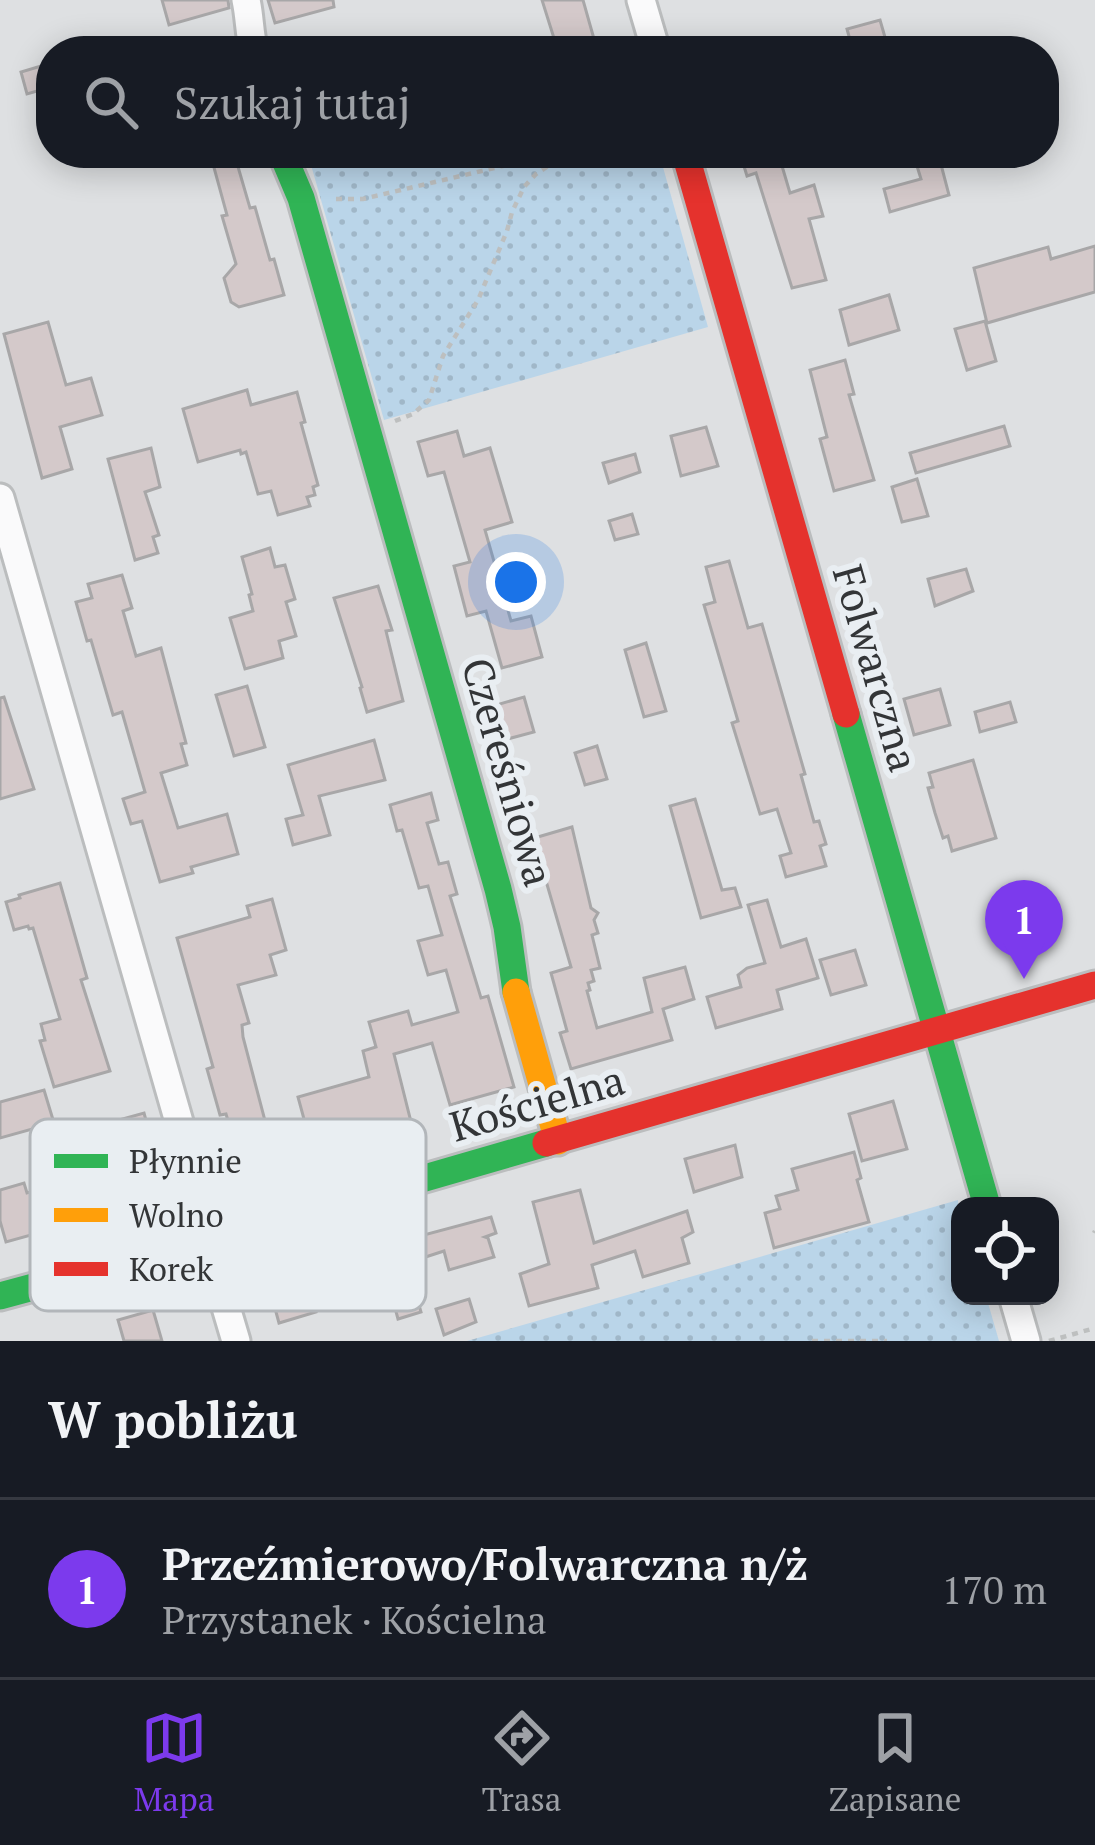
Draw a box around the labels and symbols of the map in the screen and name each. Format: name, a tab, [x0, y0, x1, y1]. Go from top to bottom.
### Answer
your location	[486, 552, 546, 612]
street label: Folwarczna	[821, 558, 933, 777]
street label: Czereśniowa	[450, 651, 568, 892]
pin: 1	[985, 880, 1063, 979]
street label: Kościelna	[443, 1050, 630, 1154]
legend	[30, 1119, 426, 1311]
text: Płynnie	[129, 1139, 242, 1182]
text: Wolno	[129, 1193, 224, 1236]
text: Korek	[129, 1247, 214, 1290]

